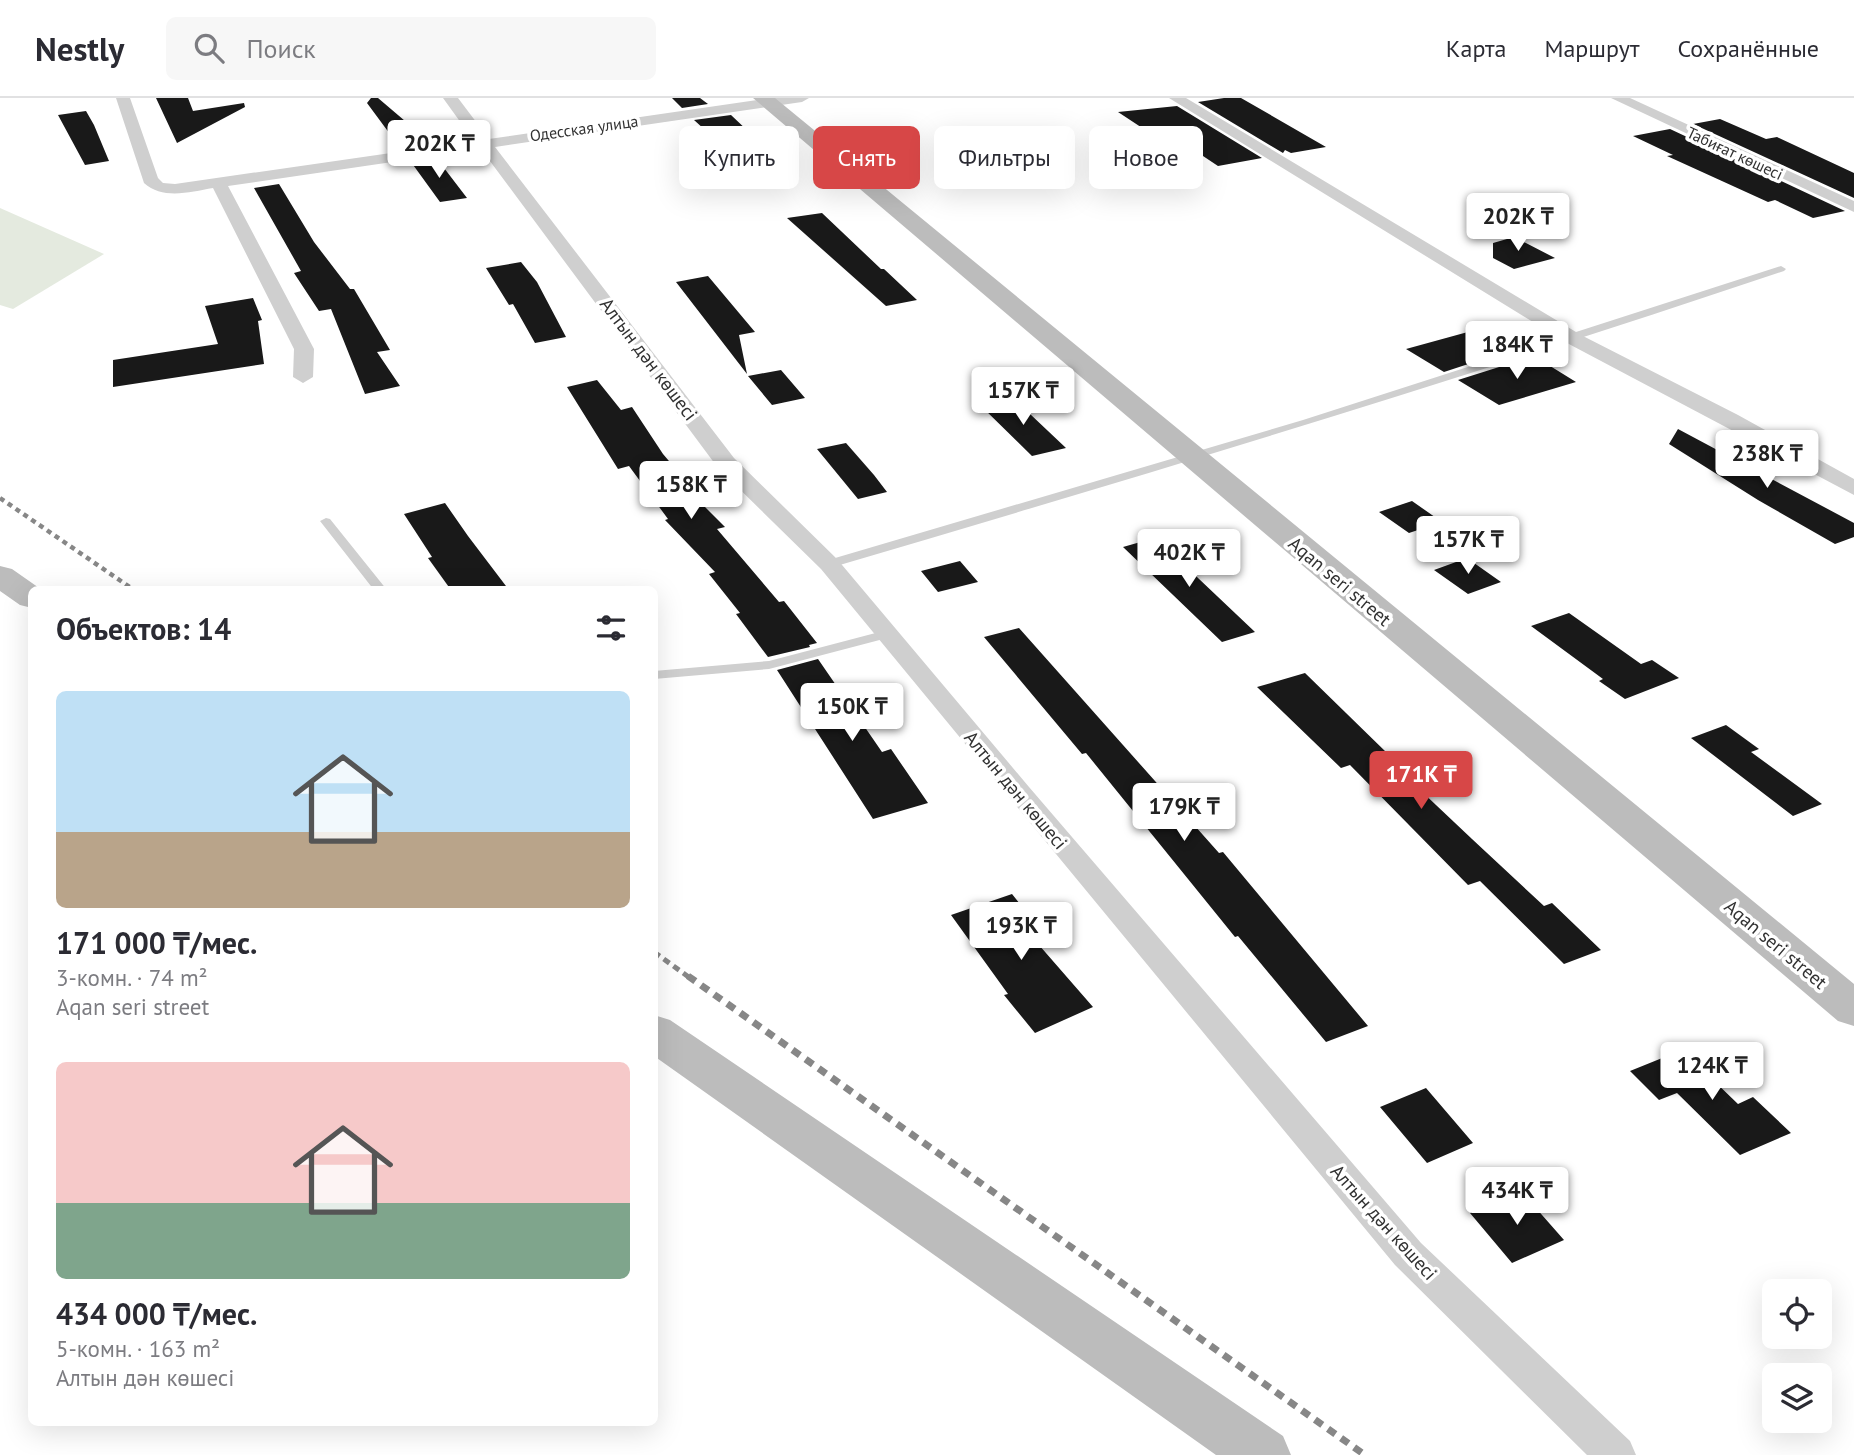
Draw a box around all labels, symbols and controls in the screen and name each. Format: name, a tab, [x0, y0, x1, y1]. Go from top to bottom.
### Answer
search box	[166, 17, 656, 80]
text: Nestly	[35, 27, 124, 70]
icon: search	[190, 29, 228, 67]
text: Поиск	[246, 32, 316, 65]
text: Карта	[1446, 33, 1506, 64]
text: Маршрут	[1544, 33, 1639, 64]
text: Сохранённые	[1677, 33, 1819, 64]
street label: Одесская улица	[528, 110, 640, 146]
pin: 202K ₸	[382, 120, 496, 180]
street label: Табиғат көшесі	[1684, 122, 1786, 184]
chip: Купить	[679, 126, 799, 189]
chip: Снять	[813, 126, 920, 189]
chip: Фильтры	[934, 126, 1075, 189]
chip: Новое	[1089, 126, 1203, 189]
text: 202K ₸	[403, 128, 475, 157]
pin: 202K ₸	[1461, 194, 1575, 253]
text: 202K ₸	[1482, 201, 1554, 230]
street label: Алтын дән көшесі	[595, 293, 703, 425]
pin: 184K ₸	[1460, 322, 1574, 381]
text: 184K ₸	[1481, 329, 1553, 358]
pin: 157K ₸	[966, 368, 1080, 427]
text: 157K ₸	[987, 375, 1059, 404]
pin: 238K ₸	[1710, 430, 1824, 490]
text: 238K ₸	[1731, 438, 1803, 467]
pin: 158K ₸	[634, 462, 748, 521]
text: 158K ₸	[655, 469, 727, 498]
pin: 157K ₸	[1411, 517, 1525, 576]
text: 157K ₸	[1432, 524, 1504, 553]
pin: 402K ₸	[1132, 530, 1246, 589]
street label: Aqan seri street	[1284, 531, 1397, 631]
text: 402K ₸	[1153, 537, 1225, 566]
text: Объектов: 14	[56, 609, 231, 648]
icon: filters	[592, 609, 630, 647]
pin: 150K ₸	[795, 684, 909, 743]
text: 150K ₸	[816, 691, 888, 720]
street label: Алтын дән көшесі	[959, 726, 1073, 854]
icon: home	[280, 736, 406, 862]
pin: 171K ₸	[1364, 752, 1478, 811]
text: 171K ₸	[1385, 759, 1457, 788]
pin: 179K ₸	[1127, 784, 1241, 843]
text: 179K ₸	[1148, 791, 1220, 820]
street label: Aqan seri street	[1720, 894, 1833, 994]
pin: 193K ₸	[964, 902, 1078, 962]
text: 193K ₸	[985, 910, 1057, 939]
text: 171 000 ₸/мес.	[56, 923, 257, 962]
text: 3-комн. · 74 m²	[56, 963, 208, 992]
text: Aqan seri street	[56, 992, 209, 1021]
pin: 124K ₸	[1655, 1042, 1769, 1102]
text: 124K ₸	[1676, 1050, 1748, 1079]
icon: home	[280, 1107, 406, 1233]
street label: Алтын дән көшесі	[1326, 1159, 1442, 1285]
pin: 434K ₸	[1460, 1168, 1574, 1227]
text: 434K ₸	[1481, 1175, 1553, 1204]
map controls	[1762, 1279, 1832, 1433]
button: locate	[1762, 1279, 1832, 1349]
text: 434 000 ₸/мес.	[56, 1294, 257, 1333]
text: 5-комн. · 163 m²	[56, 1334, 220, 1363]
text: Алтын дән көшесі	[56, 1363, 234, 1392]
button: layers	[1762, 1363, 1832, 1433]

